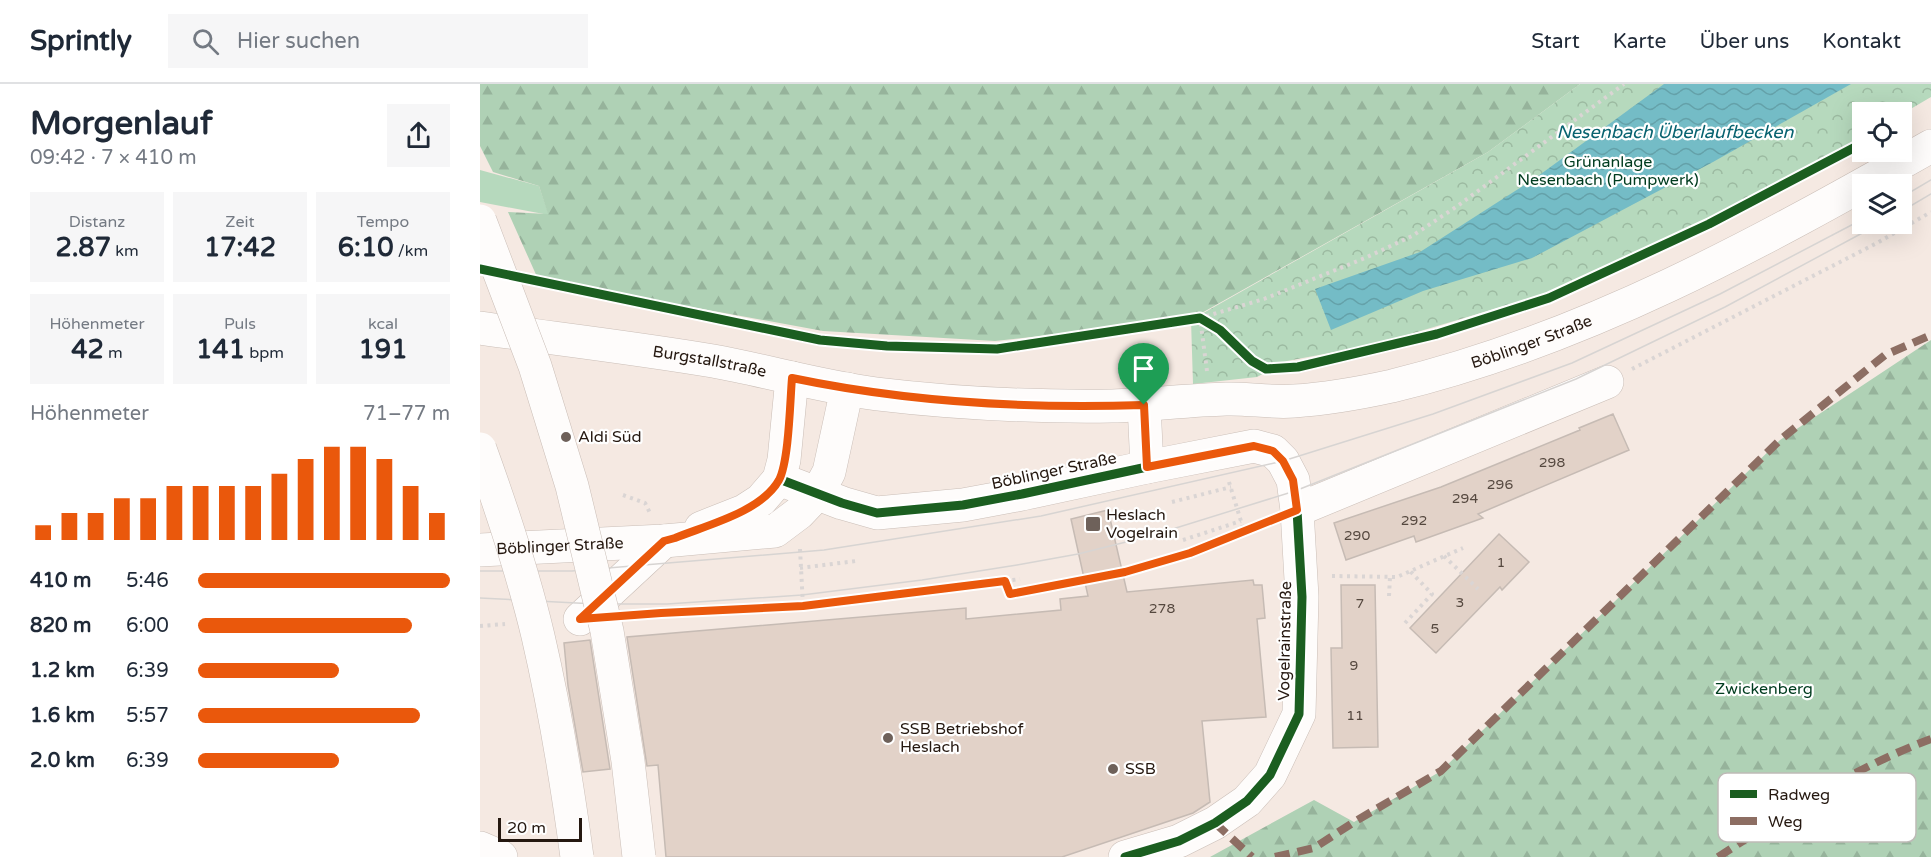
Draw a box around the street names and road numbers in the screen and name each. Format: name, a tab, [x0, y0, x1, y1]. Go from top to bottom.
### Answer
street label: Böblinger Straße	[1468, 311, 1595, 373]
street label: Burgstallstraße	[651, 342, 768, 382]
street label: Böblinger Straße	[990, 448, 1118, 494]
street label: Böblinger Straße	[496, 533, 624, 559]
street label: Vogelrainstraße	[1274, 581, 1296, 701]

